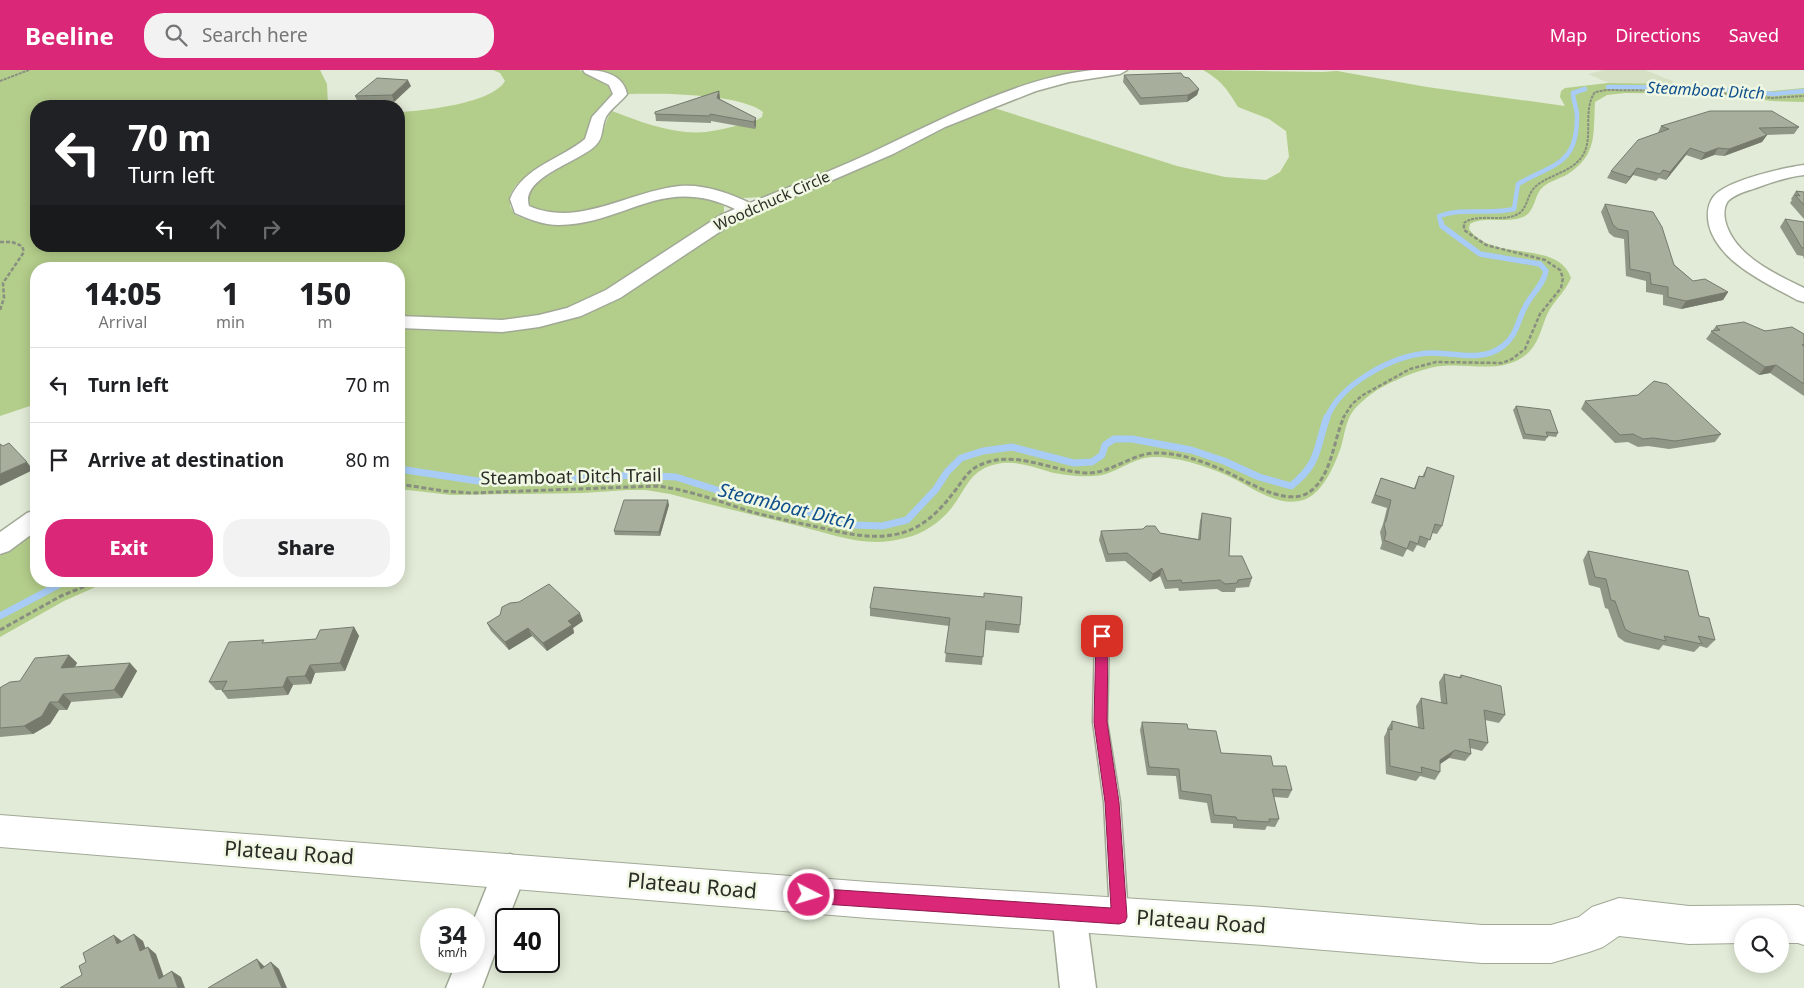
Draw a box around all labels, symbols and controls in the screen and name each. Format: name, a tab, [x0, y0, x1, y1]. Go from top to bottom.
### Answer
search box	[144, 13, 494, 58]
text: Beeline	[25, 19, 114, 52]
icon: search	[162, 21, 190, 49]
text: Search here	[202, 22, 308, 48]
text: Map	[1550, 23, 1587, 47]
text: Directions	[1615, 23, 1701, 47]
text: Saved	[1729, 23, 1779, 47]
water label: Steamboat Ditch	[1647, 76, 1765, 104]
text: 70 m	[128, 114, 211, 161]
icon: left	[45, 120, 110, 185]
text: Turn left	[128, 159, 215, 189]
street label: Woodchuck Circle	[711, 166, 833, 235]
icon: left	[151, 215, 179, 243]
icon: ahead	[204, 215, 232, 243]
icon: right	[257, 215, 285, 243]
text: 14:05	[84, 273, 162, 314]
text: 1	[222, 273, 239, 314]
text: 150	[299, 273, 351, 314]
text: Arrival	[99, 311, 147, 333]
text: min	[216, 311, 245, 333]
text: m	[317, 311, 332, 333]
icon: left	[45, 371, 73, 399]
text: Turn left	[88, 372, 169, 398]
text: 70 m	[346, 372, 390, 398]
icon: arrive	[45, 446, 73, 474]
text: Arrive at destination	[88, 447, 284, 473]
text: 80 m	[346, 447, 390, 473]
street label: Steamboat Ditch Trail	[480, 462, 662, 490]
water label: Steamboat Ditch	[716, 476, 858, 536]
button: Exit	[45, 519, 213, 577]
button: Share	[223, 519, 390, 577]
pin	[1081, 615, 1123, 657]
icon: arrive	[1088, 622, 1116, 650]
street label: Plateau Road	[223, 834, 355, 871]
street label: Plateau Road	[626, 865, 758, 905]
position arrow	[782, 868, 834, 920]
street label: Plateau Road	[1135, 903, 1267, 940]
speed limit sign: 40	[495, 908, 560, 973]
text: 34	[438, 917, 467, 951]
map controls	[1734, 918, 1789, 973]
button: search	[1734, 918, 1789, 973]
text: km/h	[438, 944, 467, 961]

